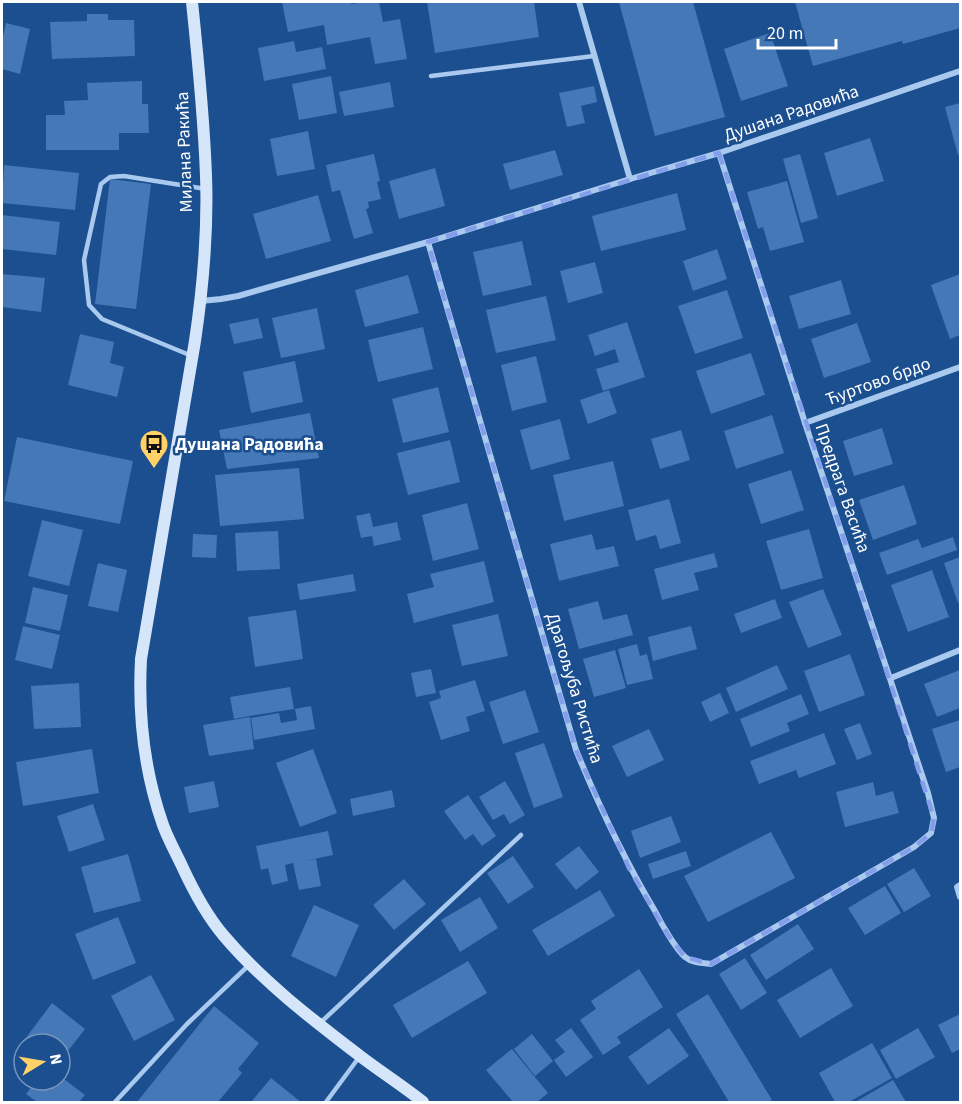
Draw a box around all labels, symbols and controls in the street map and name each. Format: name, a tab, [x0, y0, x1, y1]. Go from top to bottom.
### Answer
scale bar	[758, 12, 836, 50]
text: 20 m	[767, 21, 803, 46]
street label: Душана Радовића	[720, 79, 862, 148]
street label: Милана Ракића	[170, 91, 199, 213]
street label: Ћуртово брдо	[822, 351, 934, 412]
street label: Предрага Васића	[809, 420, 876, 556]
bus stop icon: Душана Радовића	[138, 428, 170, 470]
place label: Душана Радовића	[175, 432, 324, 457]
street label: Драгољуба Ристића	[540, 610, 609, 767]
north arrow	[12, 1032, 72, 1092]
text: N	[44, 1052, 68, 1067]

